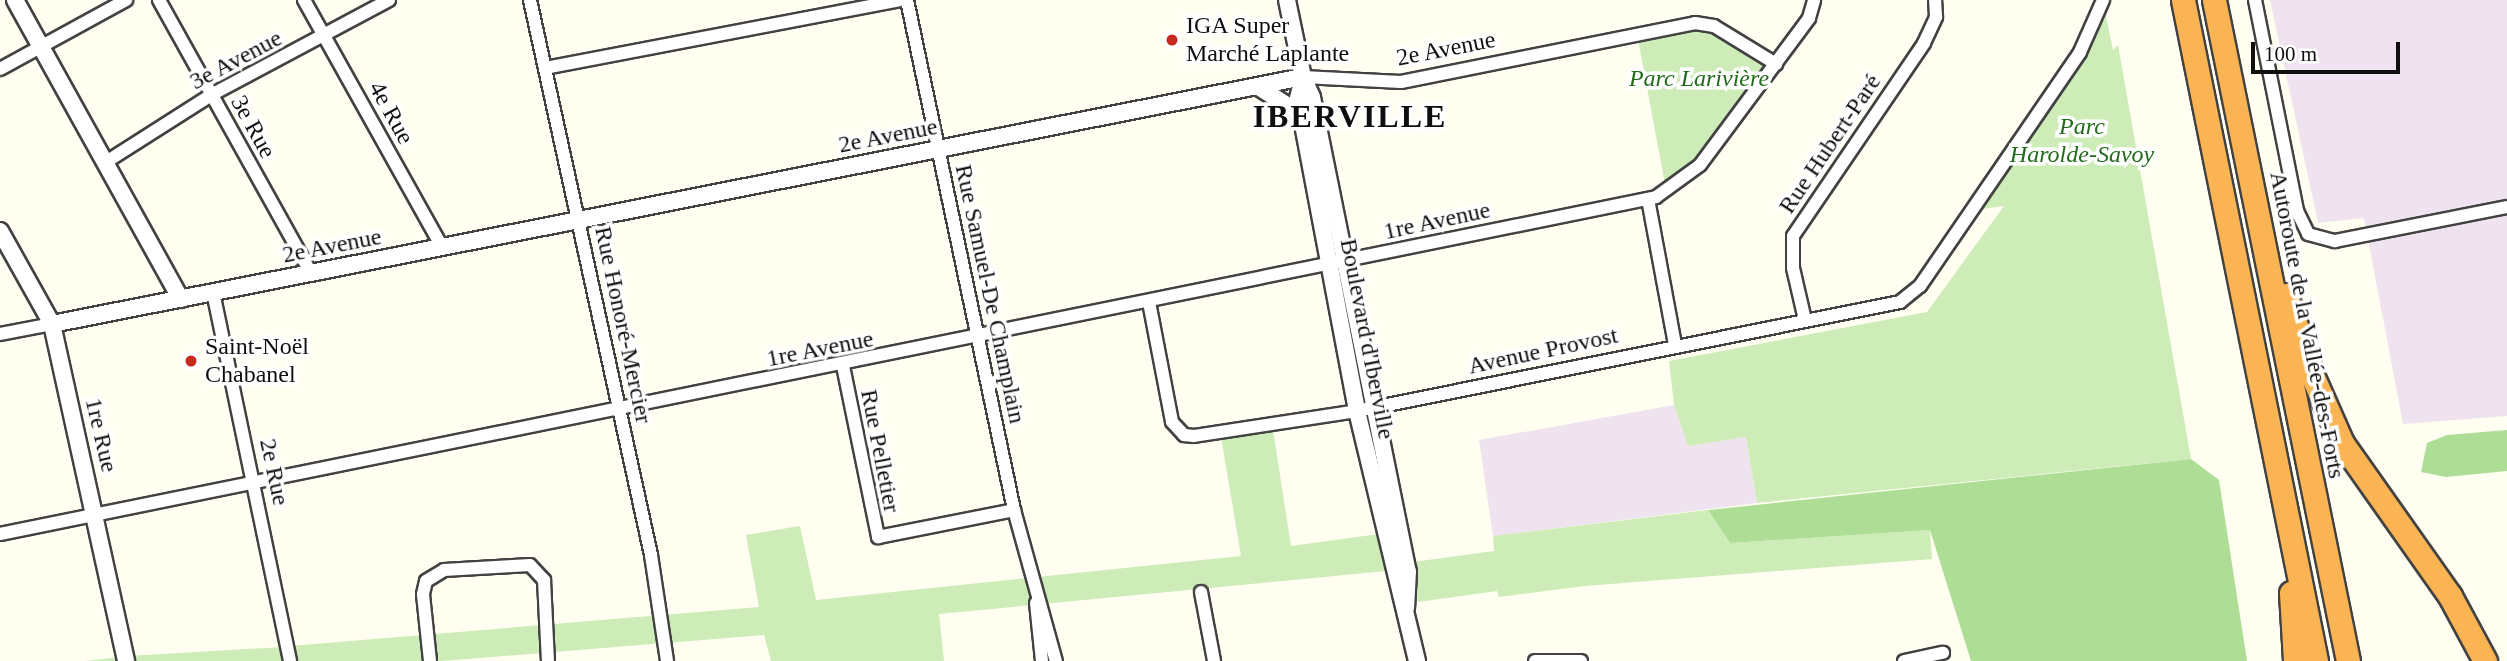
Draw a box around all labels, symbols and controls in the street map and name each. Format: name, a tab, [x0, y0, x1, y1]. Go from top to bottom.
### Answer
place label: IGA Super Marché Laplante	[1186, 12, 1349, 68]
street label: 3e Avenue	[184, 23, 288, 97]
street label: 2e Avenue	[1393, 25, 1499, 73]
scale bar	[2255, 28, 2404, 72]
marker: IGA Super Marché Laplante	[1164, 32, 1180, 48]
text: 100 m	[2264, 42, 2317, 66]
park label: Parc Larivière	[1629, 65, 1769, 93]
street label: Rue Hubert-Paré	[1773, 69, 1887, 219]
street label: 4e Rue	[362, 77, 420, 149]
street label: 3e Rue	[224, 91, 282, 163]
district label: IBERVILLE	[1254, 97, 1446, 135]
street label: 2e Avenue	[835, 112, 941, 160]
park label: Parc Harolde-Savoy	[2010, 113, 2154, 169]
street label: Rue Samuel-De Champlain	[948, 162, 1032, 426]
street label: Autoroute de la Vallée-des-Forts	[2263, 169, 2351, 481]
street label: 1re Avenue	[1380, 196, 1494, 246]
street label: 2e Avenue	[279, 222, 385, 270]
street label: Rue Honoré-Mercier	[588, 224, 658, 426]
street label: Boulevard d'Iberville	[1333, 236, 1401, 442]
street label: Avenue Provost	[1466, 321, 1620, 381]
street label: 1re Avenue	[764, 324, 876, 374]
place label: Saint-Noël Chabanel	[205, 333, 309, 389]
marker: Saint-Noël Chabanel	[183, 353, 199, 369]
street label: Rue Pelletier	[854, 387, 906, 515]
street label: 1re Rue	[78, 395, 124, 475]
street label: 2e Rue	[253, 436, 295, 508]

